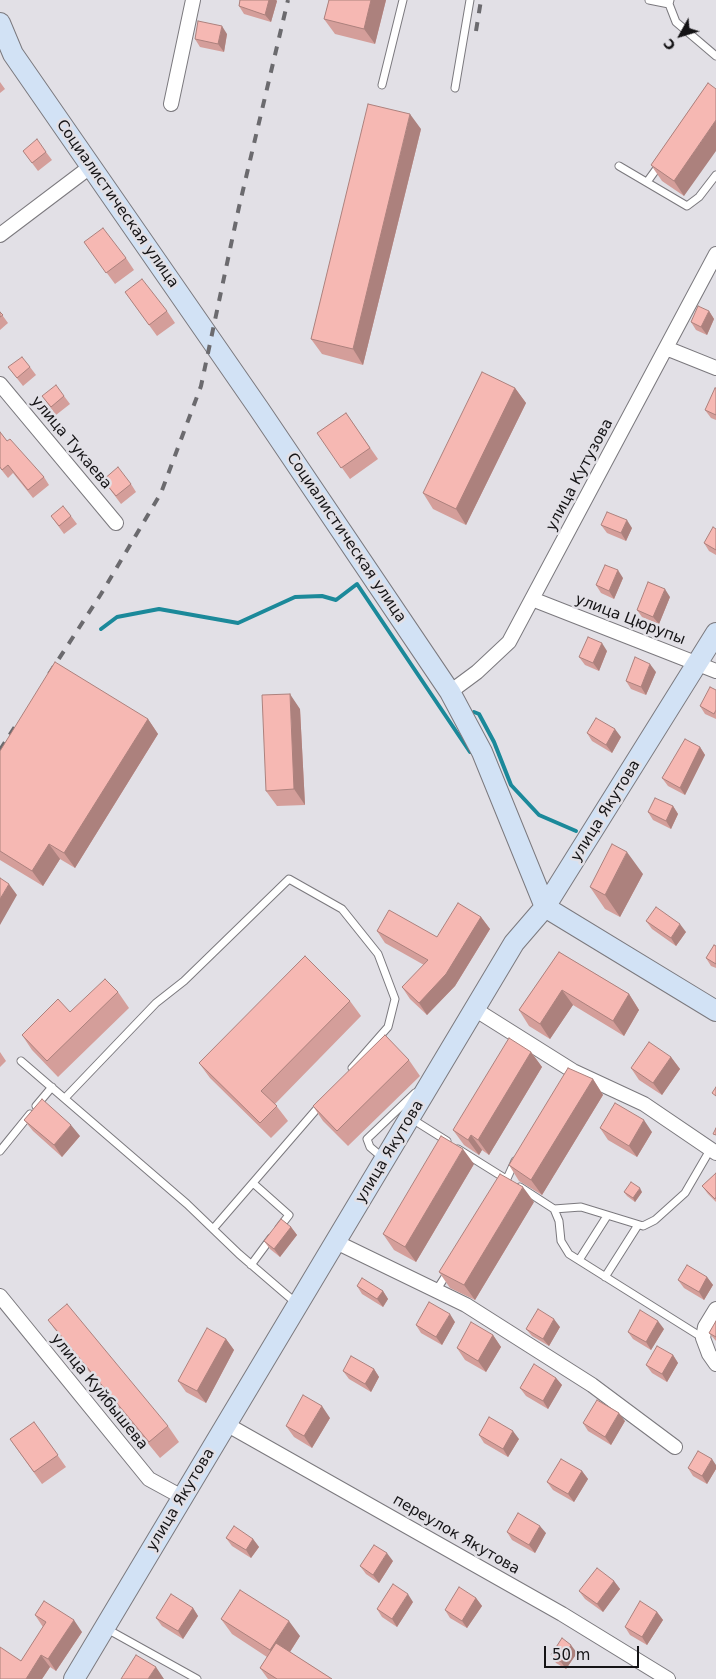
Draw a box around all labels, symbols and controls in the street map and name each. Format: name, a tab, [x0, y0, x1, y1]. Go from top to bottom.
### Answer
north arrow	[656, 10, 706, 60]
text: С	[660, 35, 679, 53]
street label: Социалистическая улица	[52, 117, 182, 291]
street label: улица Тукаева	[27, 393, 115, 493]
street label: улица Кутузова	[543, 416, 617, 534]
street label: Социалистическая улица	[282, 450, 410, 626]
street label: улица Цюрупы	[572, 591, 688, 649]
street label: улица Якутова	[567, 757, 645, 865]
street label: улица Якутова	[352, 1097, 428, 1207]
street label: улица Куйбышева	[47, 1330, 151, 1454]
street label: улица Якутова	[143, 1445, 219, 1555]
street label: переулок Якутова	[389, 1491, 523, 1579]
scale bar	[546, 1636, 641, 1668]
text: 50 m	[552, 1646, 590, 1664]

